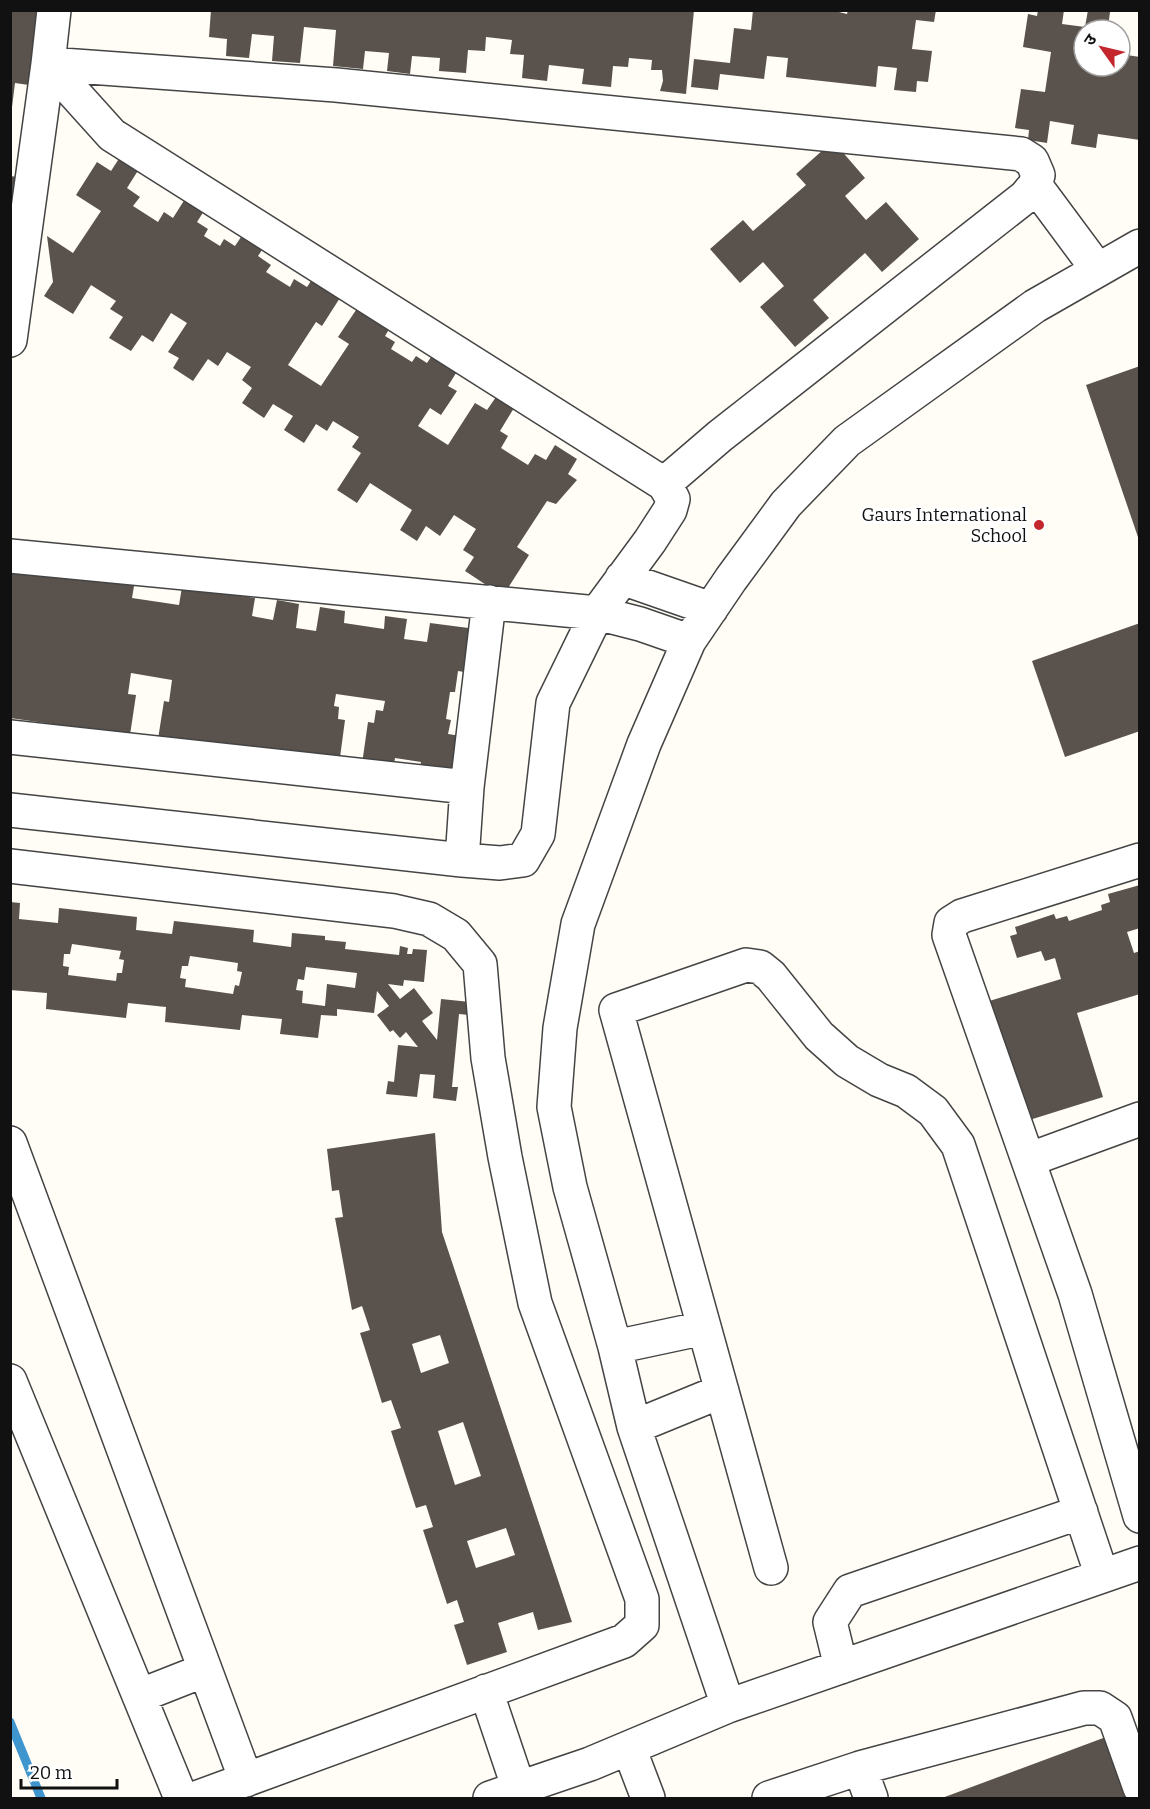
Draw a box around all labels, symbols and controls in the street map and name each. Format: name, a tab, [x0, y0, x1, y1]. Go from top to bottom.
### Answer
north arrow	[1072, 18, 1132, 78]
text: उ	[1079, 30, 1101, 49]
place label: Gaurs International School	[862, 504, 1027, 547]
marker: Gaurs International School	[1032, 518, 1046, 532]
scale bar	[21, 1752, 117, 1790]
text: 20 m	[30, 1762, 72, 1784]

